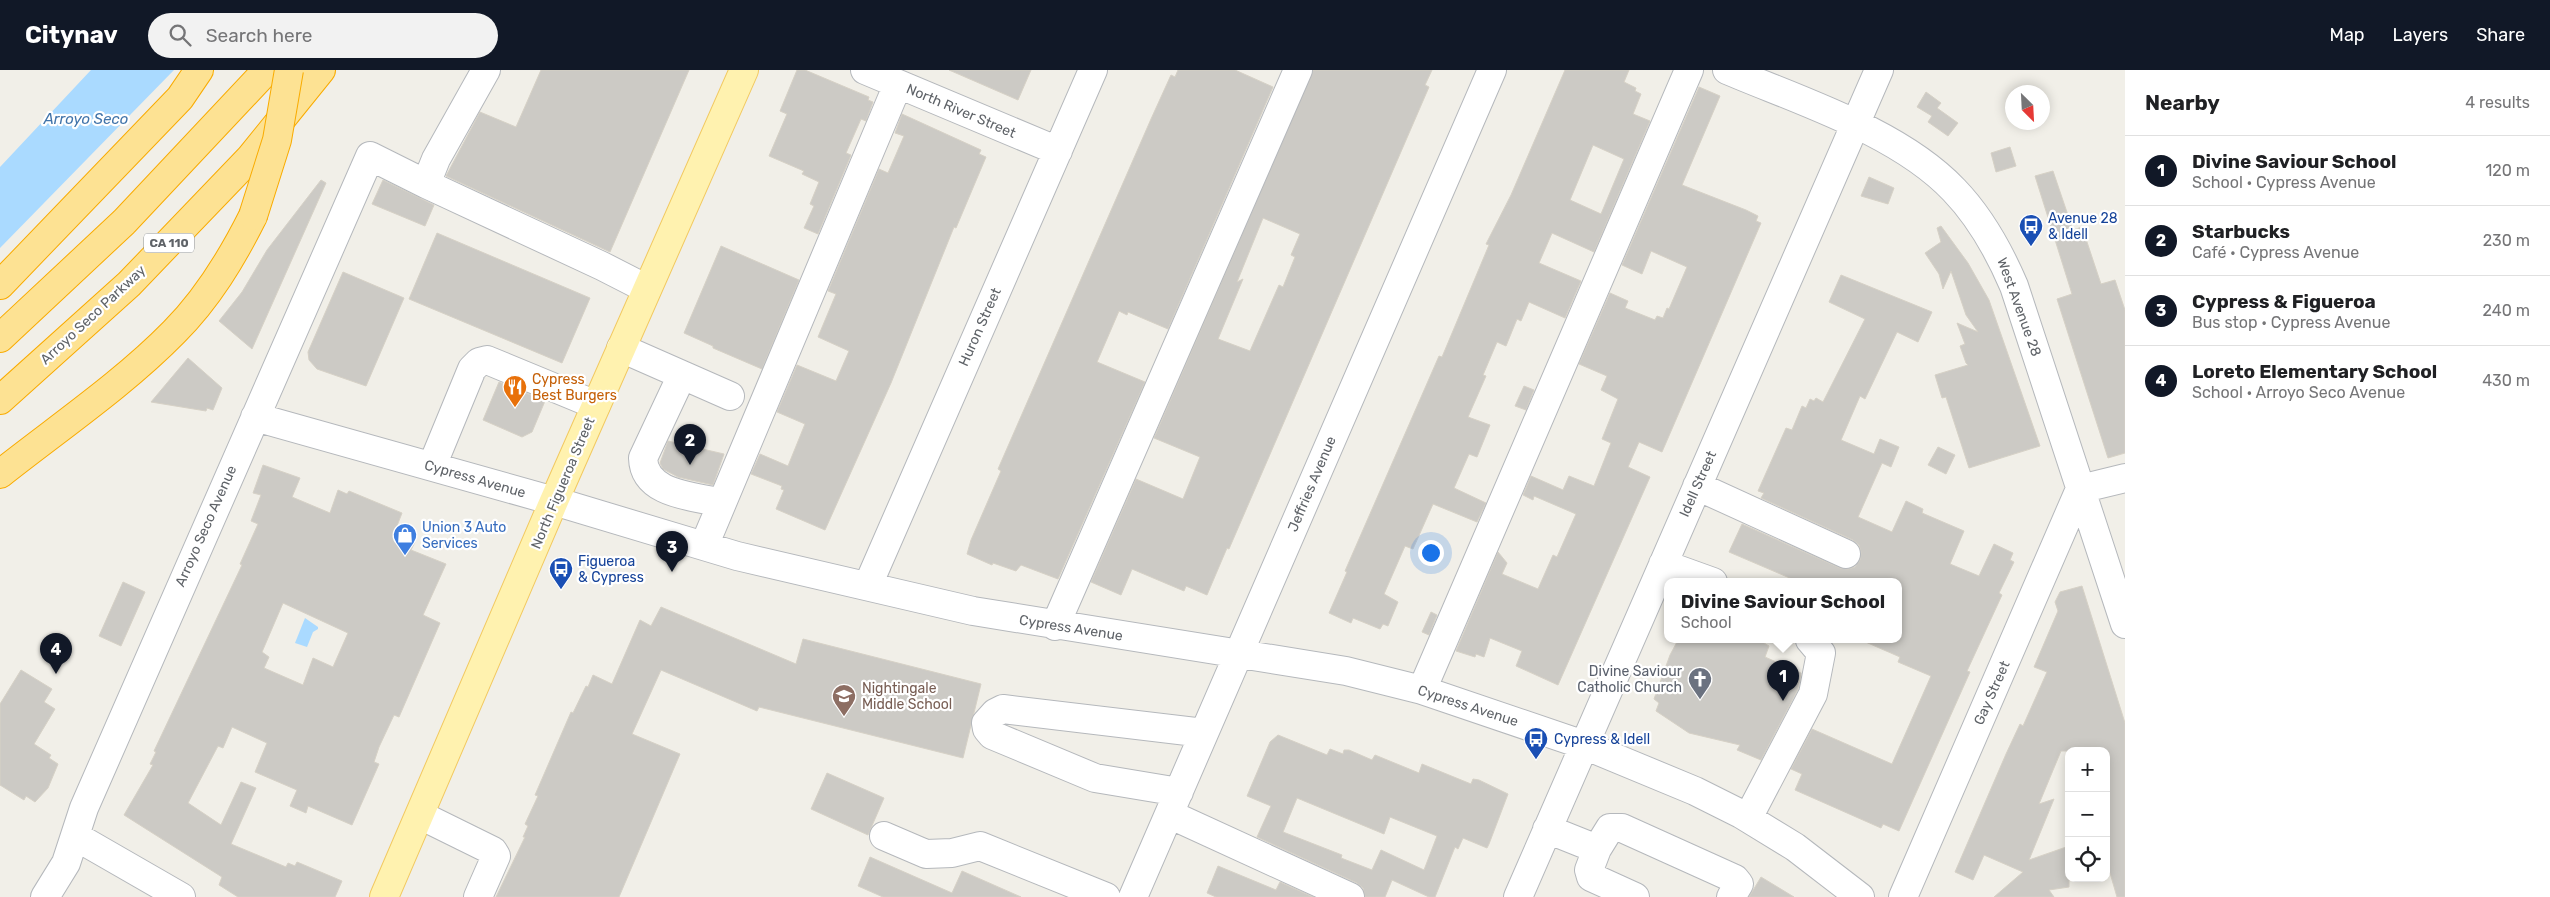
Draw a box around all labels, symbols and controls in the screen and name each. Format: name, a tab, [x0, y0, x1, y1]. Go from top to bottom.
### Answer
search box	[148, 13, 498, 58]
text: Citynav	[25, 21, 118, 49]
icon: search	[166, 21, 194, 49]
text: Search here	[206, 24, 312, 47]
text: Map	[2330, 24, 2365, 46]
text: Layers	[2393, 24, 2448, 46]
text: Share	[2476, 24, 2525, 46]
street label: North River Street	[904, 80, 1019, 142]
north arrow	[2005, 85, 2050, 130]
text: Nearby	[2145, 90, 2220, 115]
text: 4 results	[2465, 93, 2530, 112]
water label: Arroyo Seco	[43, 110, 129, 128]
text: Divine Saviour School	[2192, 150, 2397, 173]
text: 1	[2157, 161, 2165, 180]
text: 120 m	[2485, 161, 2530, 180]
text: School · Cypress Avenue	[2192, 173, 2376, 192]
place label: Avenue 28 & Idell	[2048, 210, 2118, 243]
bus stop icon: Avenue 28 & Idell	[2018, 213, 2044, 247]
text: Starbucks	[2192, 220, 2290, 243]
text: 2	[2156, 231, 2166, 250]
text: 230 m	[2483, 231, 2530, 250]
road number: CA 110	[144, 234, 194, 252]
text: Café · Cypress Avenue	[2192, 243, 2359, 262]
street label: West Avenue 28	[1993, 255, 2045, 359]
street label: Arroyo Seco Parkway	[37, 262, 149, 368]
street label: Huron Street	[955, 285, 1005, 369]
text: Cypress & Figueroa	[2192, 290, 2376, 313]
text: 3	[2156, 301, 2166, 320]
text: 240 m	[2483, 301, 2530, 320]
text: Bus stop · Cypress Avenue	[2192, 313, 2390, 332]
text: Loreto Elementary School	[2192, 360, 2437, 383]
place label: Cypress Best Burgers	[532, 371, 617, 404]
text: 4	[2156, 371, 2166, 390]
text: 430 m	[2482, 371, 2530, 390]
restaurant icon: Cypress Best Burgers	[502, 374, 528, 408]
text: School · Arroyo Seco Avenue	[2192, 383, 2405, 402]
street label: North Figueroa Street	[528, 414, 599, 551]
pin: 2	[674, 424, 706, 465]
street label: Jeffries Avenue	[1284, 434, 1340, 534]
street label: Idell Street	[1676, 448, 1720, 520]
street label: Cypress Avenue	[422, 456, 528, 502]
street label: Arroyo Seco Avenue	[172, 463, 240, 589]
place label: Union 3 Auto Services	[422, 519, 506, 552]
shop icon: Union 3 Auto Services	[392, 522, 418, 556]
pin: 3	[656, 531, 688, 572]
your location	[1418, 540, 1444, 566]
place label: Figueroa & Cypress	[578, 553, 644, 586]
bus stop icon: Figueroa & Cypress	[548, 556, 574, 590]
popup	[1664, 578, 1902, 643]
text: Divine Saviour School	[1681, 590, 1885, 613]
street label: Cypress Avenue	[1018, 611, 1124, 645]
text: School	[1681, 613, 1732, 632]
pin: 4	[40, 633, 72, 674]
street label: Gay Street	[1970, 658, 2014, 728]
pin: 1	[1767, 660, 1799, 701]
place label: Divine Saviour Catholic Church	[1577, 663, 1683, 696]
church icon: Divine Saviour Catholic Church	[1687, 666, 1713, 700]
place label: Nightingale Middle School	[862, 680, 952, 713]
street label: Cypress Avenue	[1416, 682, 1521, 730]
school or university icon: Nightingale Middle School	[831, 683, 857, 717]
bus stop icon: Cypress & Idell	[1523, 726, 1549, 760]
place label: Cypress & Idell	[1554, 731, 1650, 748]
map controls	[2065, 747, 2110, 882]
button: +	[2065, 747, 2110, 792]
button: −	[2065, 792, 2110, 837]
button: locate	[2065, 837, 2110, 882]

